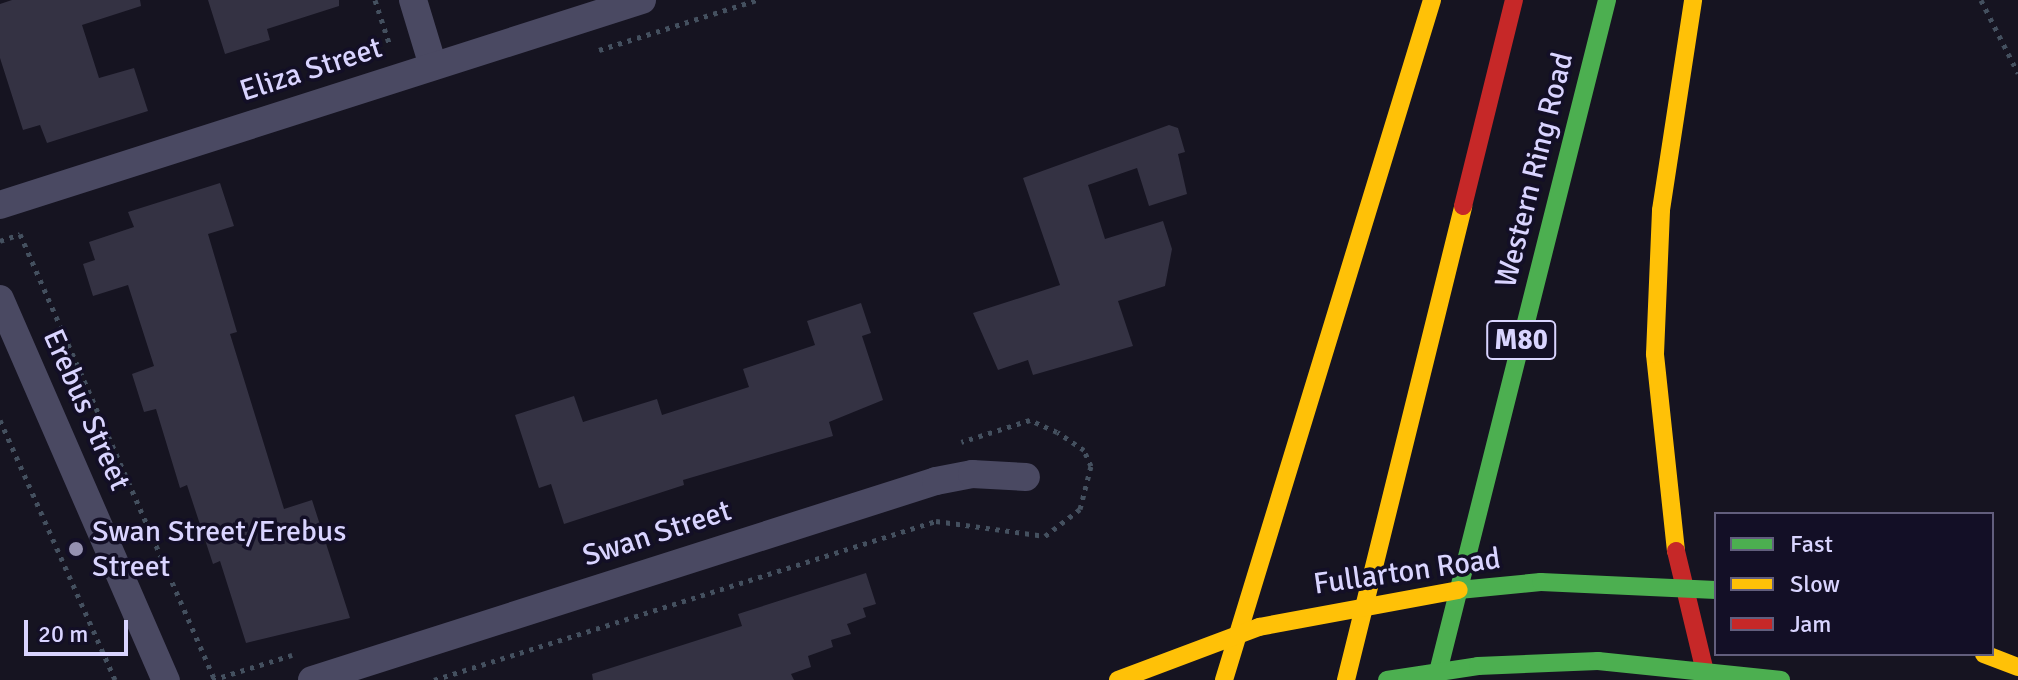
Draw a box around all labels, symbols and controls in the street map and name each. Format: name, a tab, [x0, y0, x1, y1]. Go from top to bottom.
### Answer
street label: Eliza Street	[235, 30, 387, 110]
street label: Western Ring Road	[1488, 49, 1582, 291]
road number: M80	[1485, 316, 1557, 364]
street label: Erebus Street	[34, 324, 138, 496]
street label: Swan Street	[578, 493, 736, 575]
legend	[1714, 512, 1994, 656]
place label: Swan Street/Erebus Street	[92, 514, 346, 584]
text: Fast	[1790, 529, 1833, 559]
marker: Swan Street/Erebus Street	[67, 540, 85, 558]
street label: Fullarton Road	[1311, 541, 1503, 603]
text: Slow	[1790, 569, 1840, 599]
scale bar	[28, 604, 132, 654]
text: Jam	[1790, 609, 1831, 639]
text: 20 m	[38, 619, 88, 649]

